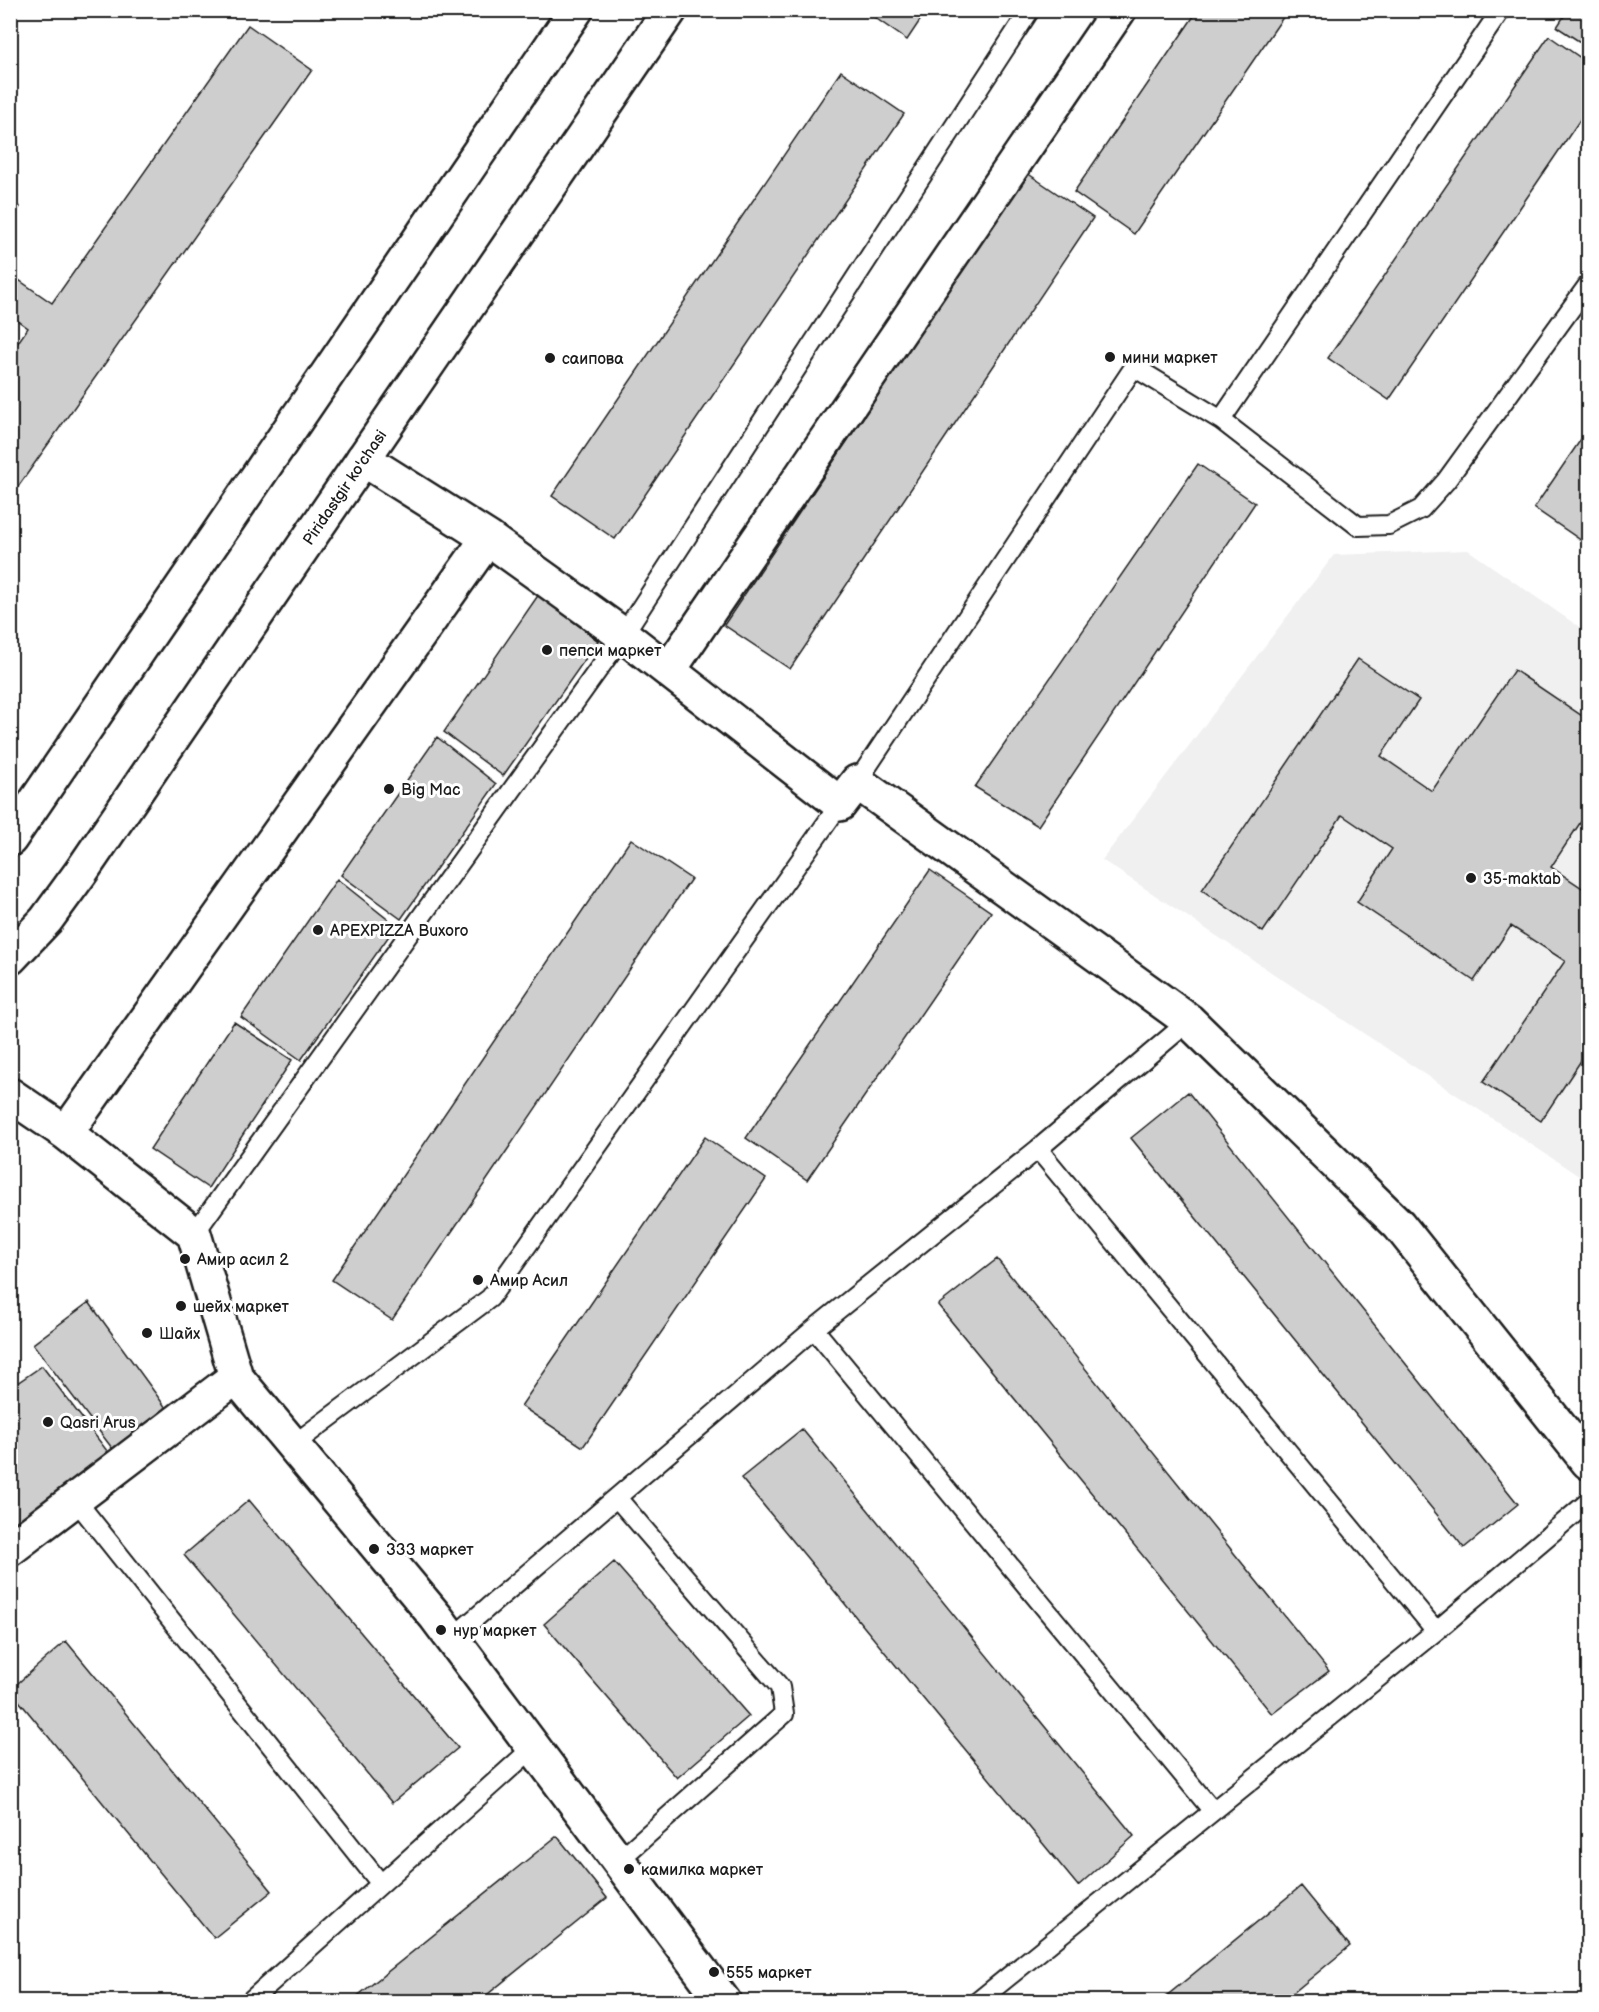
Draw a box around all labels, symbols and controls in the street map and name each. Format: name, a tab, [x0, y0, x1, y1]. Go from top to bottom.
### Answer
place label: мини маркет	[1122, 349, 1218, 368]
place label: саипова	[562, 350, 624, 369]
marker: мини маркет	[1103, 350, 1117, 364]
marker: саипова	[543, 351, 557, 365]
street label: Piridastgir ko'chasi	[299, 427, 391, 549]
place label: пепси маркет	[559, 642, 662, 661]
marker: пепси маркет	[540, 643, 554, 657]
place label: Big Mac	[401, 781, 461, 800]
marker: Big Mac	[382, 782, 396, 796]
place label: 35-maktab	[1483, 870, 1561, 889]
marker: 35-maktab	[1464, 871, 1478, 885]
place label: APEXPIZZA Buxoro	[330, 922, 469, 941]
marker: APEXPIZZA Buxoro	[311, 923, 325, 937]
place label: Амир асил 2	[196, 1251, 289, 1270]
marker: Амир асил 2	[178, 1252, 192, 1266]
place label: Амир Асил	[489, 1272, 568, 1291]
marker: Амир Асил	[471, 1273, 485, 1287]
place label: шейх маркет	[193, 1298, 289, 1317]
marker: шейх маркет	[174, 1299, 188, 1313]
place label: Шайх	[159, 1325, 200, 1344]
marker: Шайх	[140, 1326, 154, 1340]
place label: Qasri Arus	[60, 1414, 136, 1433]
marker: Qasri Arus	[41, 1415, 55, 1429]
place label: 333 маркет	[386, 1541, 474, 1560]
marker: 333 маркет	[367, 1542, 381, 1556]
place label: нур маркет	[453, 1622, 537, 1641]
marker: нур маркет	[434, 1623, 448, 1637]
place label: камилка маркет	[641, 1861, 764, 1880]
marker: камилка маркет	[622, 1862, 636, 1876]
place label: 555 маркет	[726, 1964, 812, 1983]
marker: 555 маркет	[707, 1965, 721, 1979]

